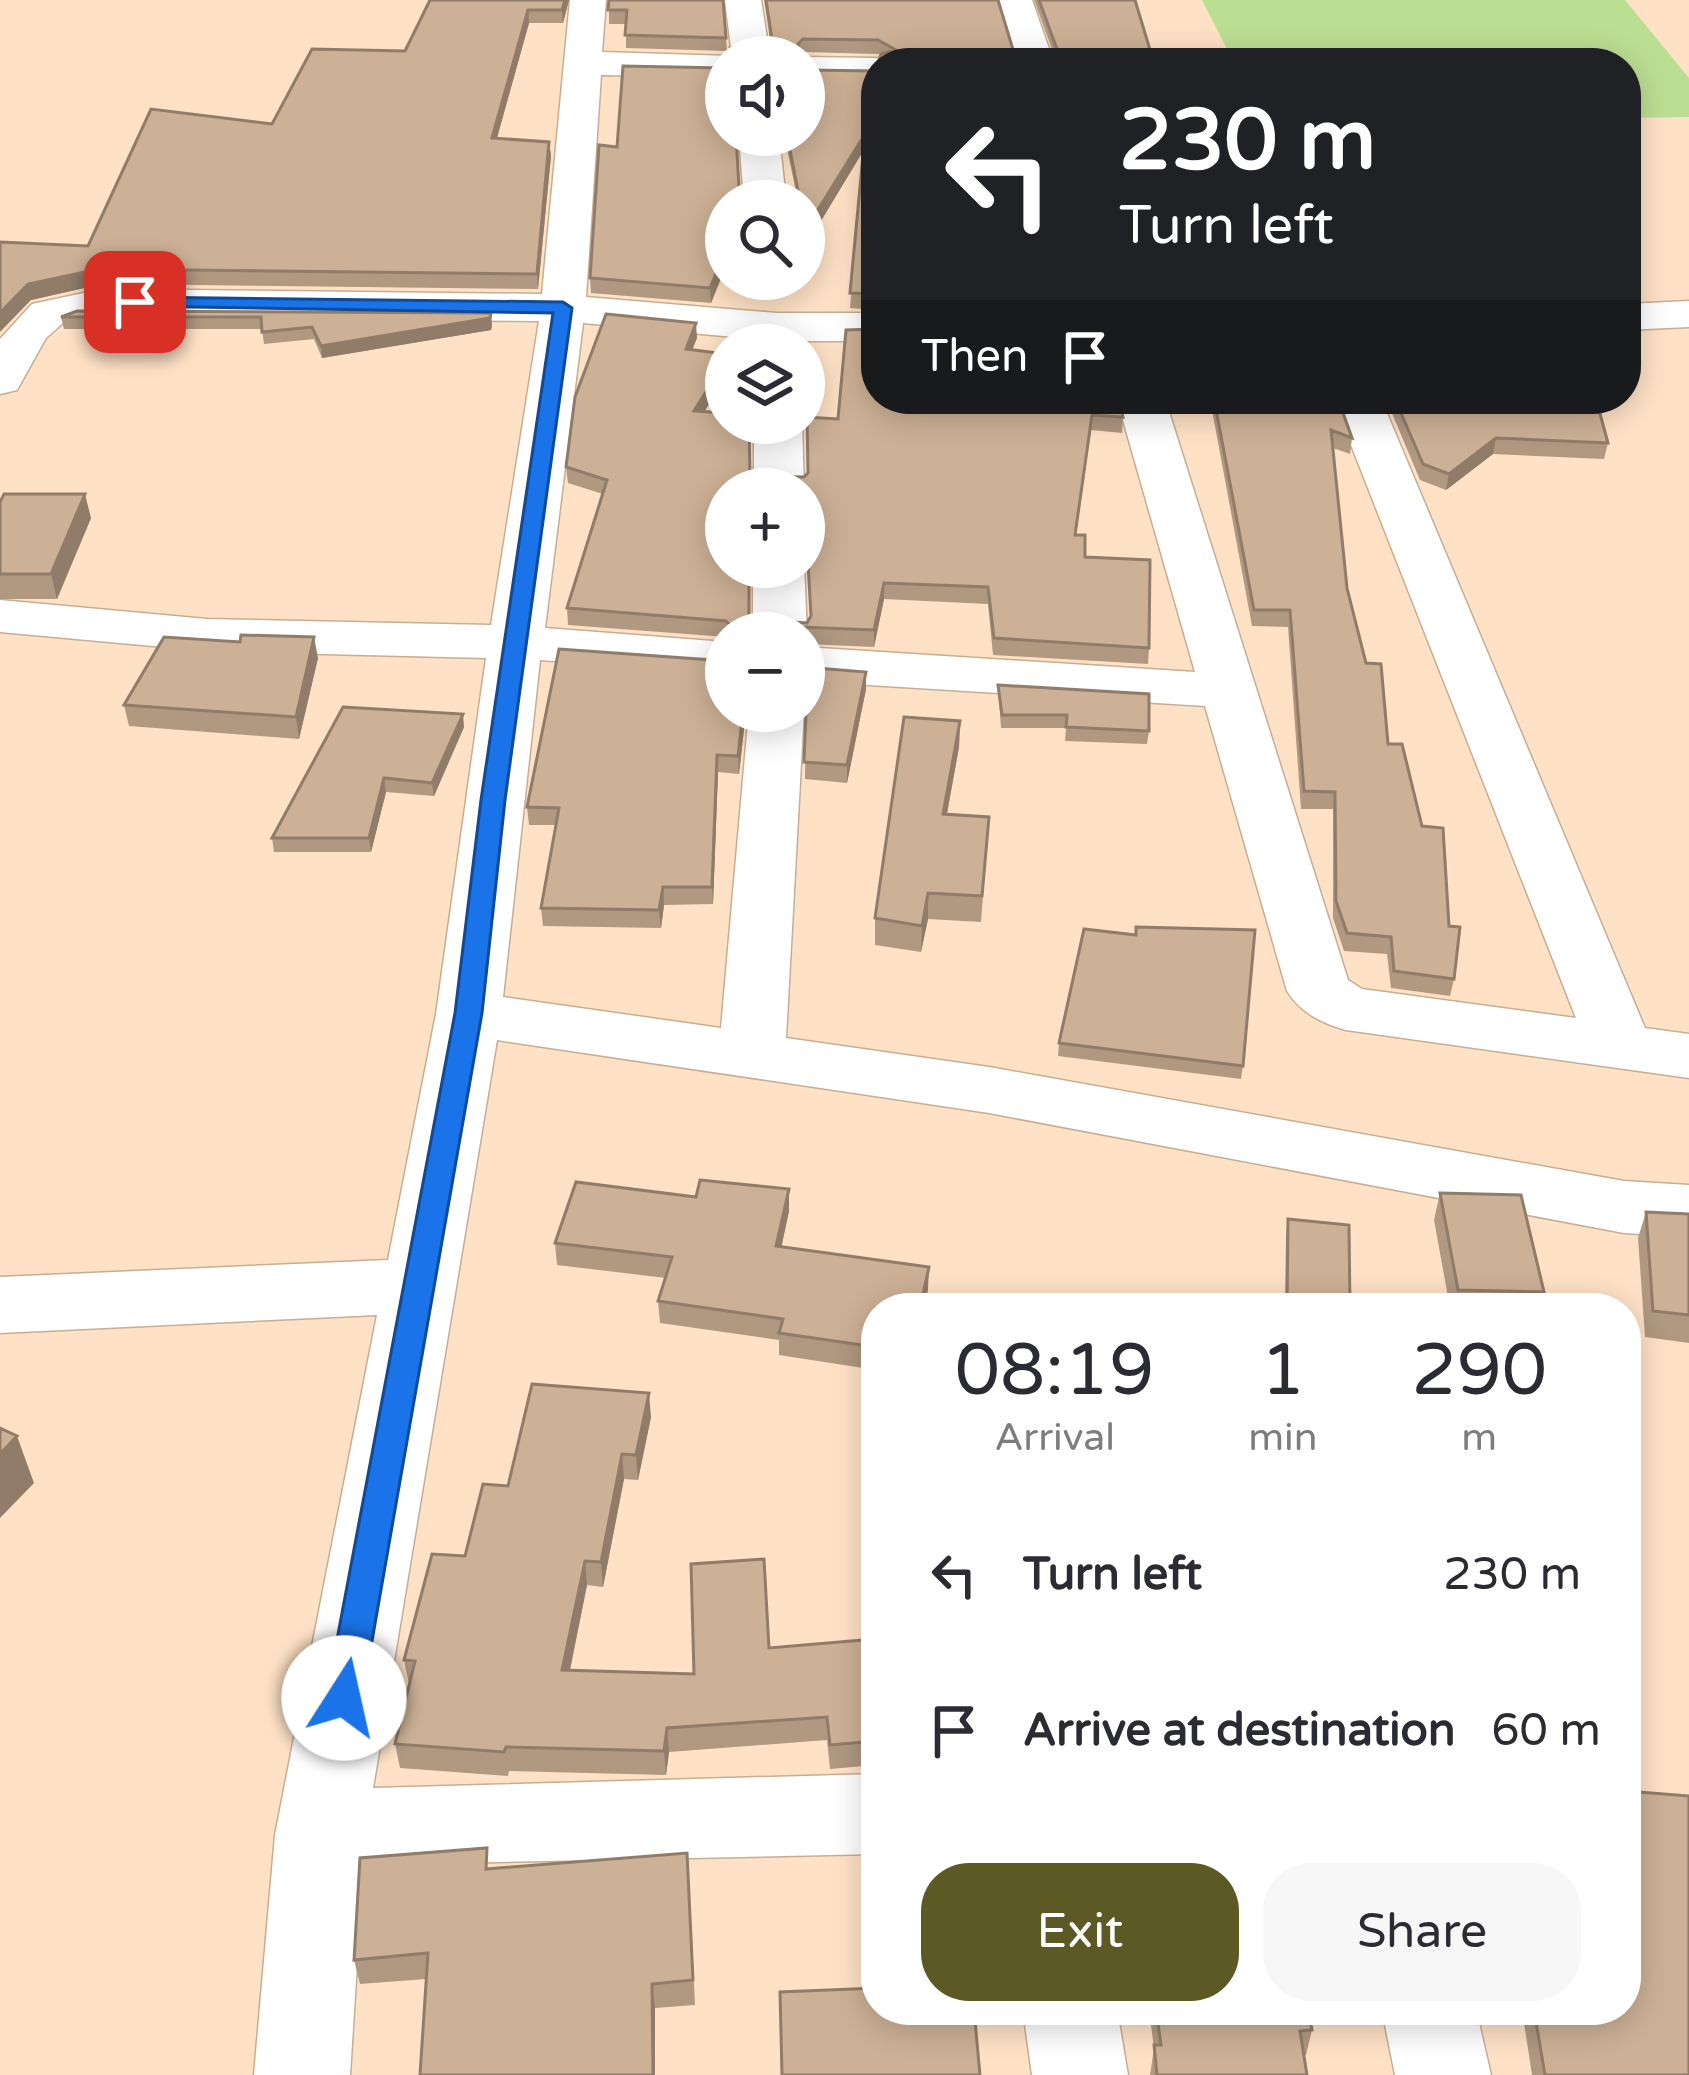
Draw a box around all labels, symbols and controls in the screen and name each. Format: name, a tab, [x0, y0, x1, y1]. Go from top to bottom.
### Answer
map controls	[705, 36, 825, 732]
button: sound	[705, 36, 825, 156]
text: 230 m	[1119, 91, 1376, 192]
icon: left	[921, 96, 1077, 252]
button: search	[705, 180, 825, 300]
text: Turn left	[1119, 193, 1334, 258]
pin	[84, 251, 186, 353]
icon: arrive	[102, 269, 168, 335]
button: layers	[705, 324, 825, 444]
icon: arrive	[1052, 324, 1118, 390]
text: Then	[921, 330, 1028, 384]
button: +	[705, 468, 825, 588]
button: −	[705, 612, 825, 732]
text: 08:19	[955, 1328, 1154, 1415]
text: 1	[1260, 1328, 1306, 1415]
text: 290	[1411, 1328, 1547, 1415]
text: Arrival	[994, 1414, 1115, 1461]
text: min	[1248, 1414, 1318, 1461]
text: m	[1461, 1414, 1497, 1461]
icon: left	[921, 1542, 987, 1608]
text: Turn left	[1023, 1548, 1202, 1602]
text: 230 m	[1443, 1548, 1581, 1602]
position arrow	[281, 1635, 407, 1761]
icon: arrive	[921, 1698, 987, 1764]
text: Arrive at destination	[1023, 1704, 1455, 1758]
text: 60 m	[1491, 1704, 1601, 1758]
button: Exit	[921, 1863, 1239, 2001]
button: Share	[1263, 1863, 1581, 2001]

